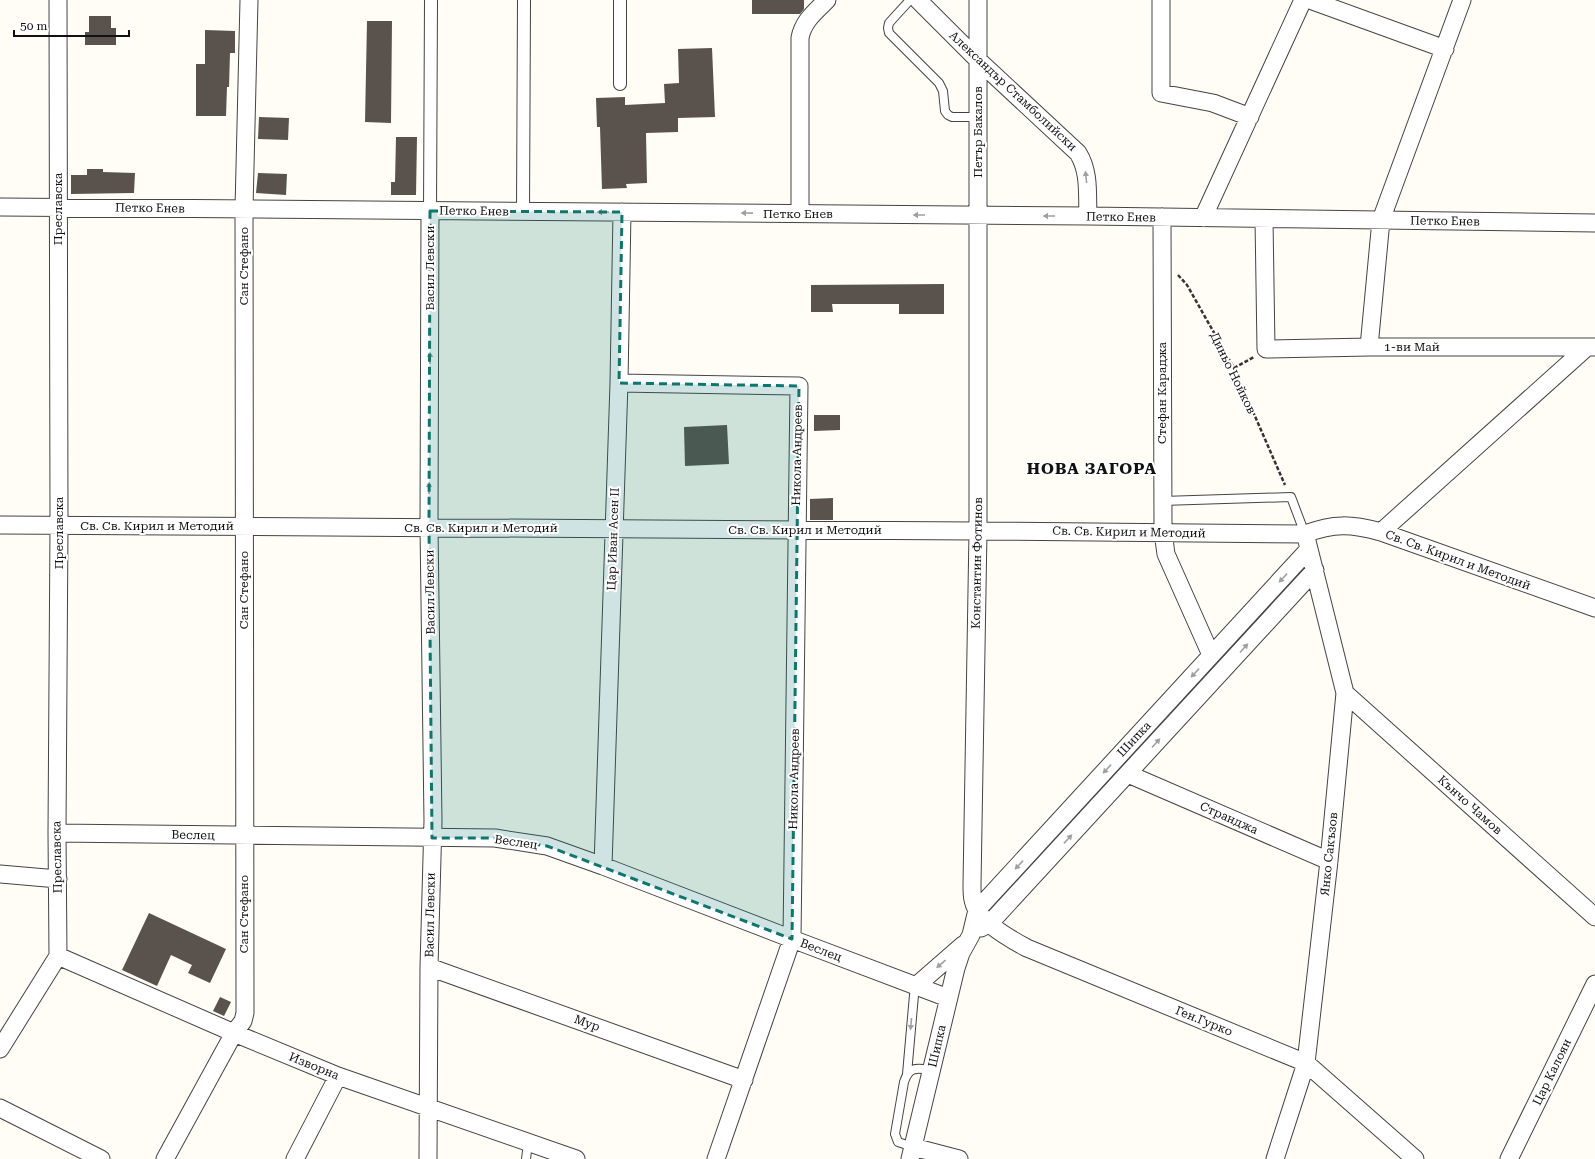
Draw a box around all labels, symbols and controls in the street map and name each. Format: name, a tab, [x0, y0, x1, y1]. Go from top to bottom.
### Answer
scale bar	[14, 12, 129, 38]
text: 50 m	[20, 19, 47, 33]
street label: Александър Стамболийски	[946, 28, 1080, 154]
street label: Петър Бакалов	[971, 86, 985, 178]
one-way arrow	[1083, 171, 1090, 183]
street label: Преславска	[51, 172, 65, 245]
street label: Петко Енев	[115, 200, 185, 216]
street label: Петко Енев	[439, 203, 509, 219]
street label: Петко Енев	[763, 207, 833, 221]
one-way arrow	[596, 209, 609, 215]
street label: Петко Енев	[1086, 209, 1156, 225]
one-way arrow	[741, 210, 753, 217]
one-way arrow	[912, 212, 925, 218]
one-way arrow	[1042, 213, 1055, 219]
street label: Петко Енев	[1410, 213, 1480, 229]
street label: Васил Левски	[423, 225, 437, 311]
street label: Сан Стефано	[237, 227, 251, 305]
street label: Диньо Нойков	[1207, 330, 1259, 416]
street label: 1-ви Май	[1384, 340, 1440, 354]
street label: Стефан Караджа	[1155, 341, 1169, 444]
one-way arrow	[427, 351, 433, 364]
street label: Никола Андреев	[789, 404, 805, 506]
district label: НОВА ЗАГОРА	[1027, 459, 1157, 478]
one-way arrow	[426, 481, 432, 494]
street label: Цар Иван Асен II	[604, 487, 622, 591]
street label: Преславска	[52, 496, 66, 569]
street label: Константин Фотинов	[969, 497, 985, 629]
street label: Св. Св. Кирил и Методий	[80, 519, 234, 533]
street label: Св. Св. Кирил и Методий	[404, 521, 558, 535]
street label: Св. Св. Кирил и Методий	[728, 523, 882, 537]
street label: Св. Св. Кирил и Методий	[1052, 524, 1206, 540]
street label: Св. Св. Кирил и Методий	[1384, 527, 1532, 593]
street label: Васил Левски	[422, 549, 438, 635]
street label: Сан Стефано	[237, 551, 251, 629]
one-way arrow	[1278, 572, 1287, 583]
one-way arrow	[1239, 643, 1248, 652]
one-way arrow	[1190, 668, 1199, 678]
street label: Шипка	[1114, 718, 1154, 760]
street label: Никола Андреев	[786, 728, 802, 830]
one-way arrow	[1152, 738, 1161, 749]
one-way arrow	[1102, 764, 1111, 774]
street label: Кънчо Чамов	[1435, 773, 1505, 837]
street label: Странджа	[1198, 799, 1261, 837]
street label: Янко Сакъзов	[1318, 811, 1340, 897]
street label: Преславска	[49, 820, 65, 893]
street label: Веслец	[171, 828, 215, 842]
street label: Веслец	[493, 832, 539, 852]
one-way arrow	[1063, 834, 1073, 844]
one-way arrow	[1014, 859, 1023, 870]
street label: Васил Левски	[422, 872, 438, 958]
street label: Сан Стефано	[237, 875, 251, 953]
street label: Веслец	[798, 936, 844, 964]
one-way arrow	[936, 959, 946, 968]
street label: Ген.Гурко	[1173, 1003, 1235, 1039]
street label: Мур	[572, 1012, 602, 1034]
one-way arrow	[908, 1018, 915, 1030]
street label: Шипка	[925, 1023, 949, 1069]
street label: Цар Калоян	[1530, 1036, 1574, 1108]
street label: Изворна	[287, 1050, 342, 1083]

